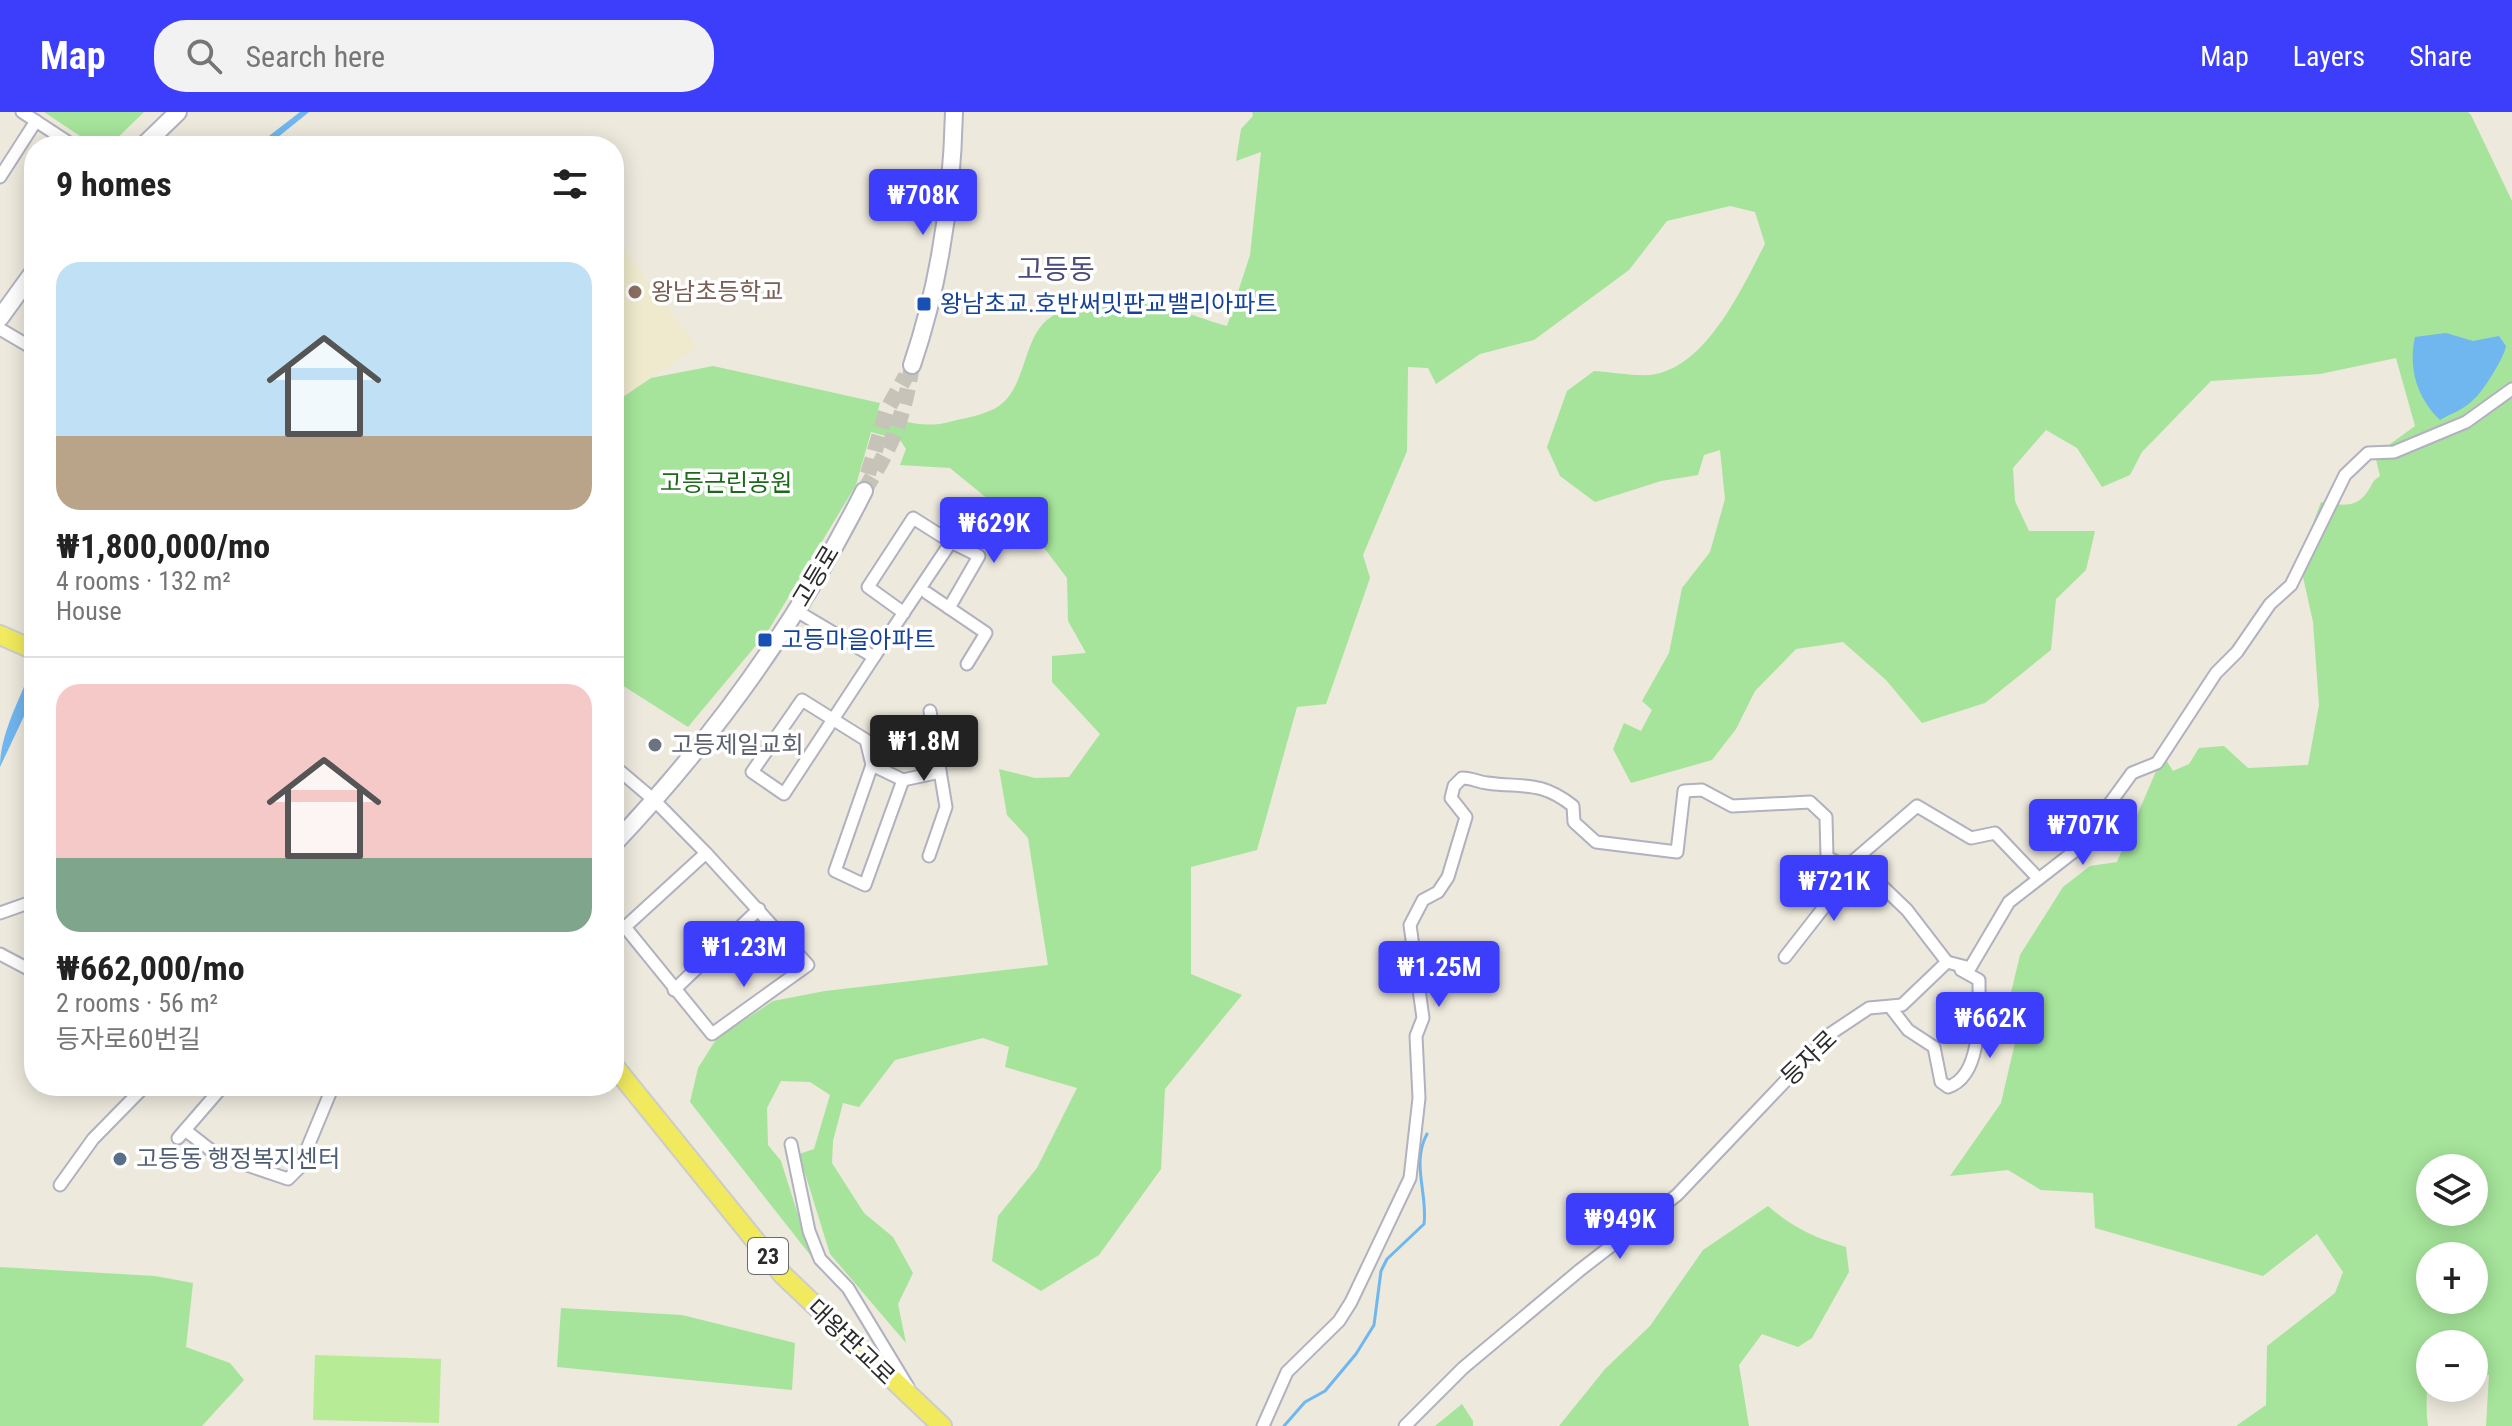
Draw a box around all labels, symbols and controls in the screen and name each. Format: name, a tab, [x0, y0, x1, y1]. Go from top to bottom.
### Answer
search box	[154, 20, 714, 92]
text: Map	[40, 34, 106, 78]
icon: search	[182, 34, 226, 78]
text: Search here	[246, 39, 385, 74]
text: Map	[2200, 40, 2249, 73]
text: Layers	[2293, 40, 2365, 73]
text: Share	[2409, 40, 2472, 73]
icon: filters	[548, 162, 592, 206]
text: 9 homes	[56, 164, 172, 204]
pin: ₩708K	[867, 169, 979, 237]
text: ₩708K	[887, 180, 959, 210]
district label: 고등동	[1017, 253, 1095, 286]
place label: 왕남초등학교	[651, 278, 783, 306]
marker: 왕남초등학교	[626, 283, 644, 301]
place label: 왕남초교.호반써밋판교밸리아파트	[940, 290, 1278, 318]
marker: 왕남초교.호반써밋판교밸리아파트	[915, 295, 933, 313]
icon: home	[252, 314, 396, 458]
park label: 고등근린공원	[660, 469, 792, 497]
pin: ₩629K	[938, 497, 1050, 565]
text: ₩629K	[958, 508, 1030, 538]
text: ₩1,800,000/mo	[56, 526, 270, 566]
street label: 고등로	[787, 540, 845, 612]
text: 4 rooms · 132 m²	[56, 566, 231, 596]
text: House	[56, 596, 122, 626]
place label: 고등마을아파트	[781, 626, 936, 654]
marker: 고등마을아파트	[756, 631, 774, 649]
pin: ₩1.8M	[868, 715, 980, 783]
text: ₩1.8M	[888, 726, 960, 756]
place label: 고등제일교회	[671, 731, 803, 759]
icon: home	[252, 736, 396, 880]
marker: 고등제일교회	[646, 736, 664, 754]
pin: ₩707K	[2027, 799, 2139, 867]
text: ₩707K	[2047, 810, 2119, 840]
pin: ₩721K	[1778, 855, 1890, 923]
text: ₩721K	[1798, 866, 1870, 896]
pin: ₩1.23M	[679, 921, 809, 989]
text: ₩1.23M	[702, 932, 786, 962]
pin: ₩1.25M	[1374, 941, 1504, 1009]
text: ₩662,000/mo	[56, 948, 245, 988]
text: ₩1.25M	[1397, 952, 1481, 982]
text: 2 rooms · 56 m²	[56, 988, 218, 1018]
pin: ₩662K	[1934, 992, 2046, 1060]
text: ₩662K	[1954, 1003, 2026, 1033]
text: 등자로60번길	[56, 1024, 201, 1054]
street label: 등자로	[1775, 1025, 1843, 1091]
place label: 고등동 행정복지센터	[136, 1145, 340, 1173]
marker: 고등동 행정복지센터	[111, 1150, 129, 1168]
map controls	[2416, 1154, 2488, 1402]
button: layers	[2416, 1154, 2488, 1226]
pin: ₩949K	[1564, 1193, 1676, 1261]
text: ₩949K	[1584, 1204, 1656, 1234]
road number: 23	[748, 1238, 788, 1274]
button: +	[2416, 1242, 2488, 1314]
street label: 대왕판교로	[802, 1294, 900, 1390]
button: −	[2416, 1330, 2488, 1402]

